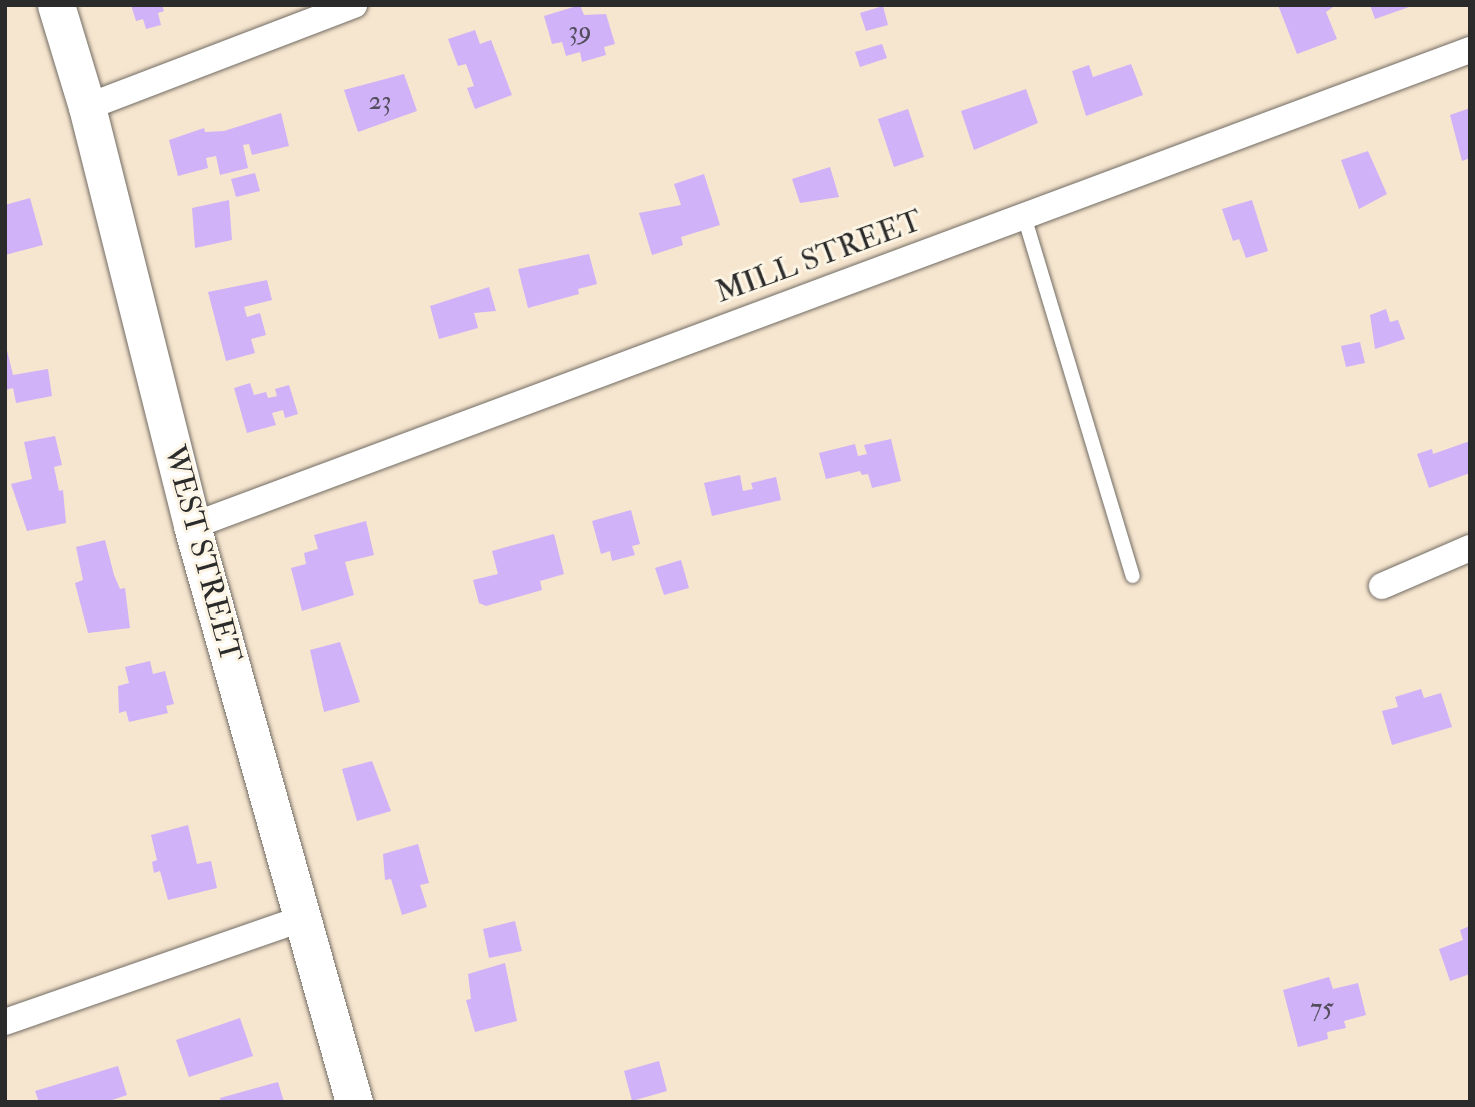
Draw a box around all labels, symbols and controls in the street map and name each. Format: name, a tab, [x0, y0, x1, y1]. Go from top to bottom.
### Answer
house number: 39	[568, 16, 592, 48]
house number: 23	[368, 86, 392, 118]
street label: MILL STREET	[711, 203, 927, 311]
street label: WEST STREET	[156, 441, 248, 667]
house number: 75	[1310, 993, 1334, 1025]

